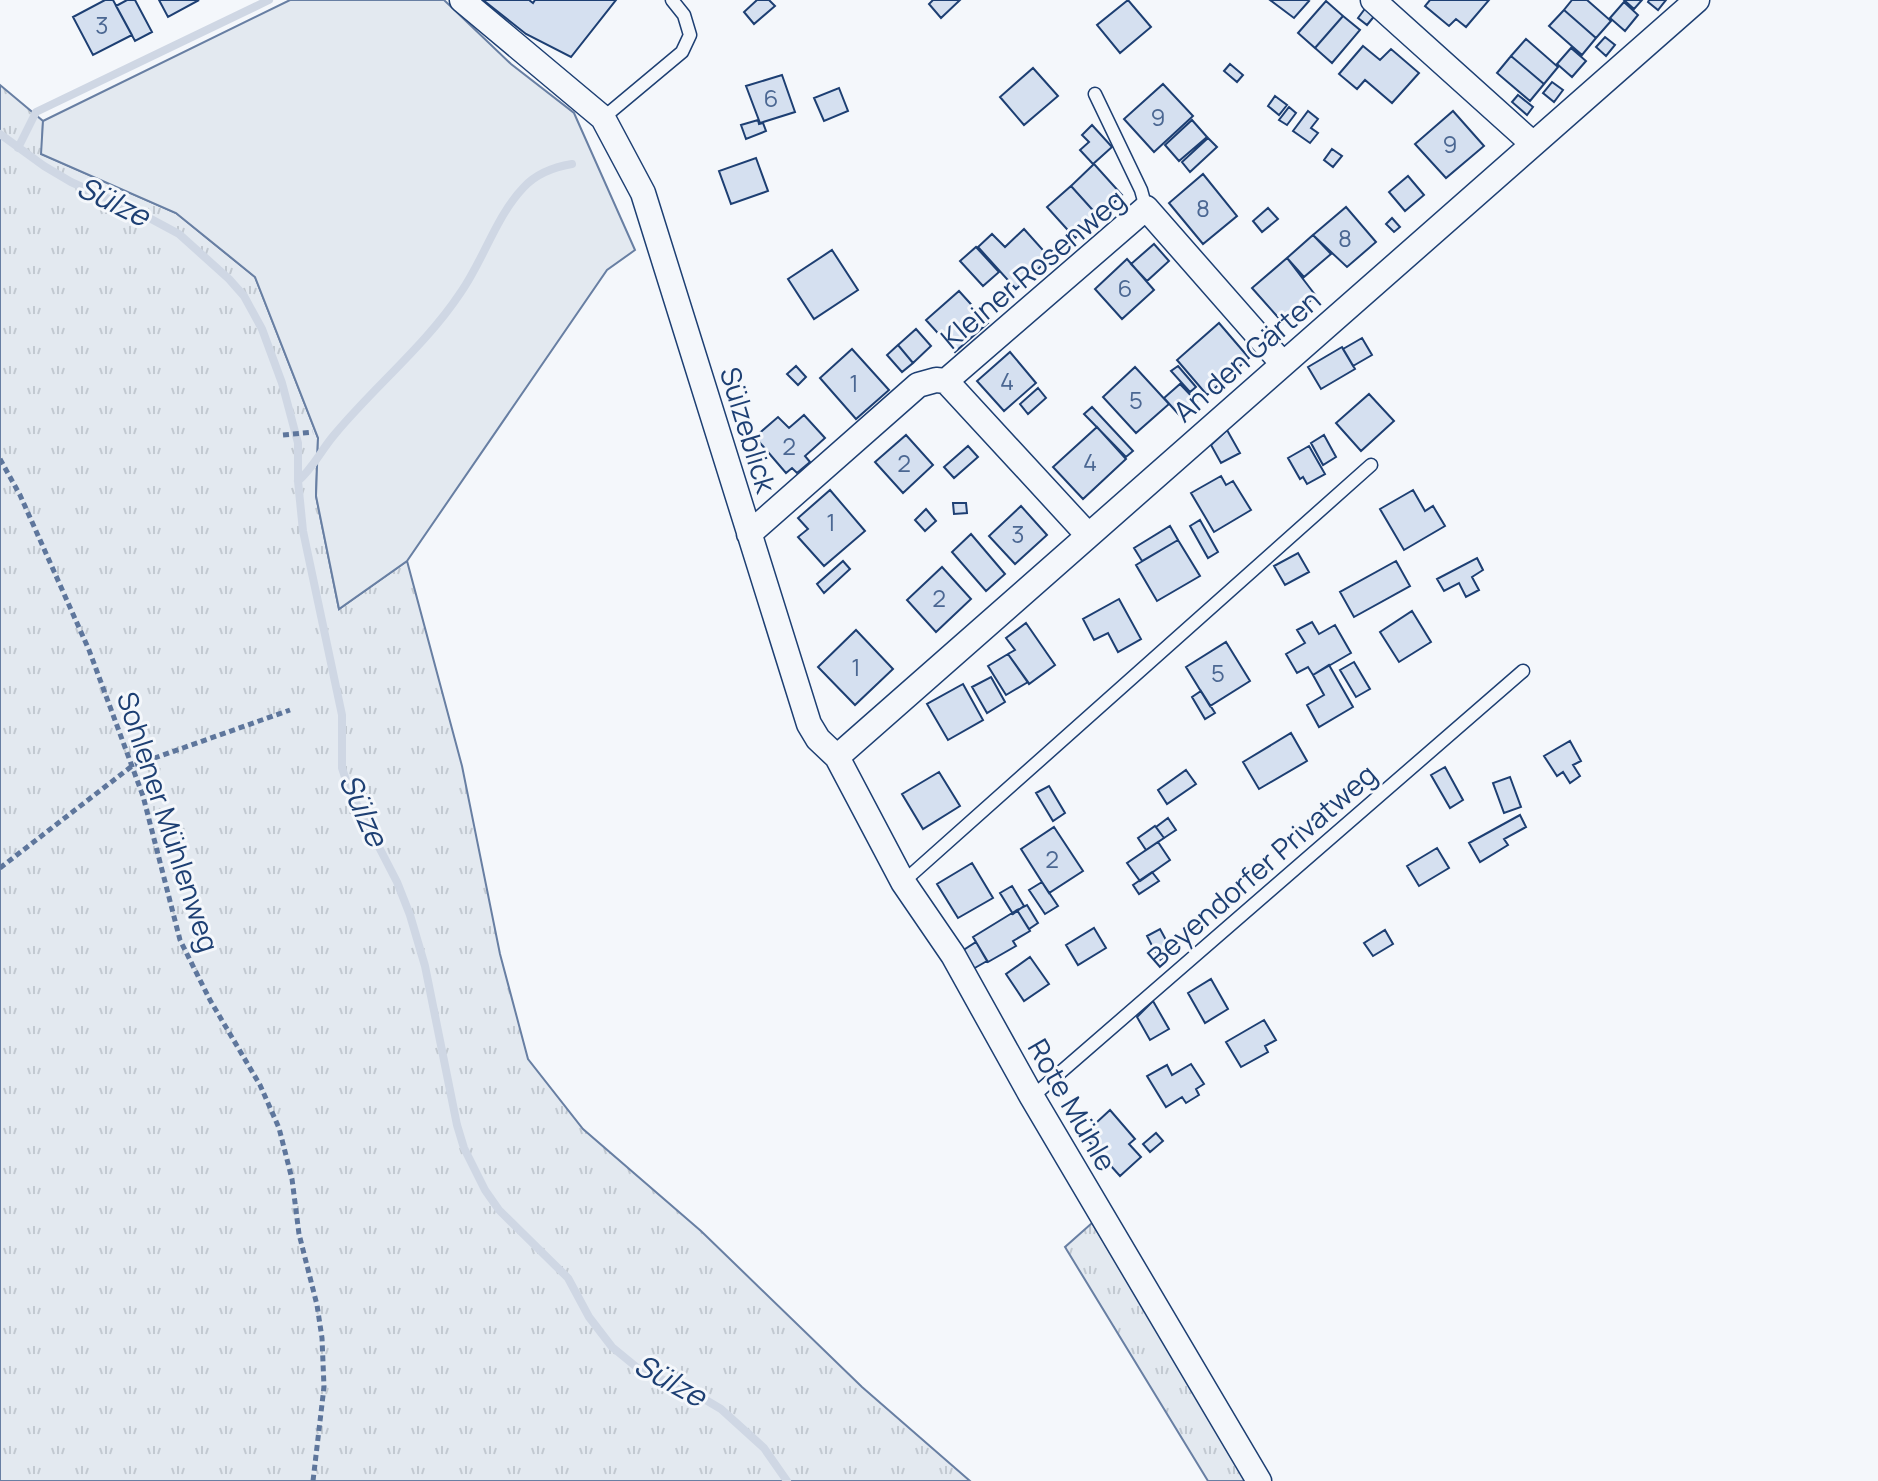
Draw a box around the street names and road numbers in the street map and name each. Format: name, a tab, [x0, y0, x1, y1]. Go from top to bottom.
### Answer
street label: Kleiner Rosenweg	[932, 180, 1133, 357]
street label: An den Gärten	[1165, 281, 1328, 430]
street label: Sülzeblick	[712, 362, 786, 498]
street label: Sohlener Mühlenweg	[109, 687, 229, 957]
street label: Beyendorfer Privatweg	[1139, 755, 1384, 975]
street label: Rote Mühle	[1020, 1032, 1126, 1177]

